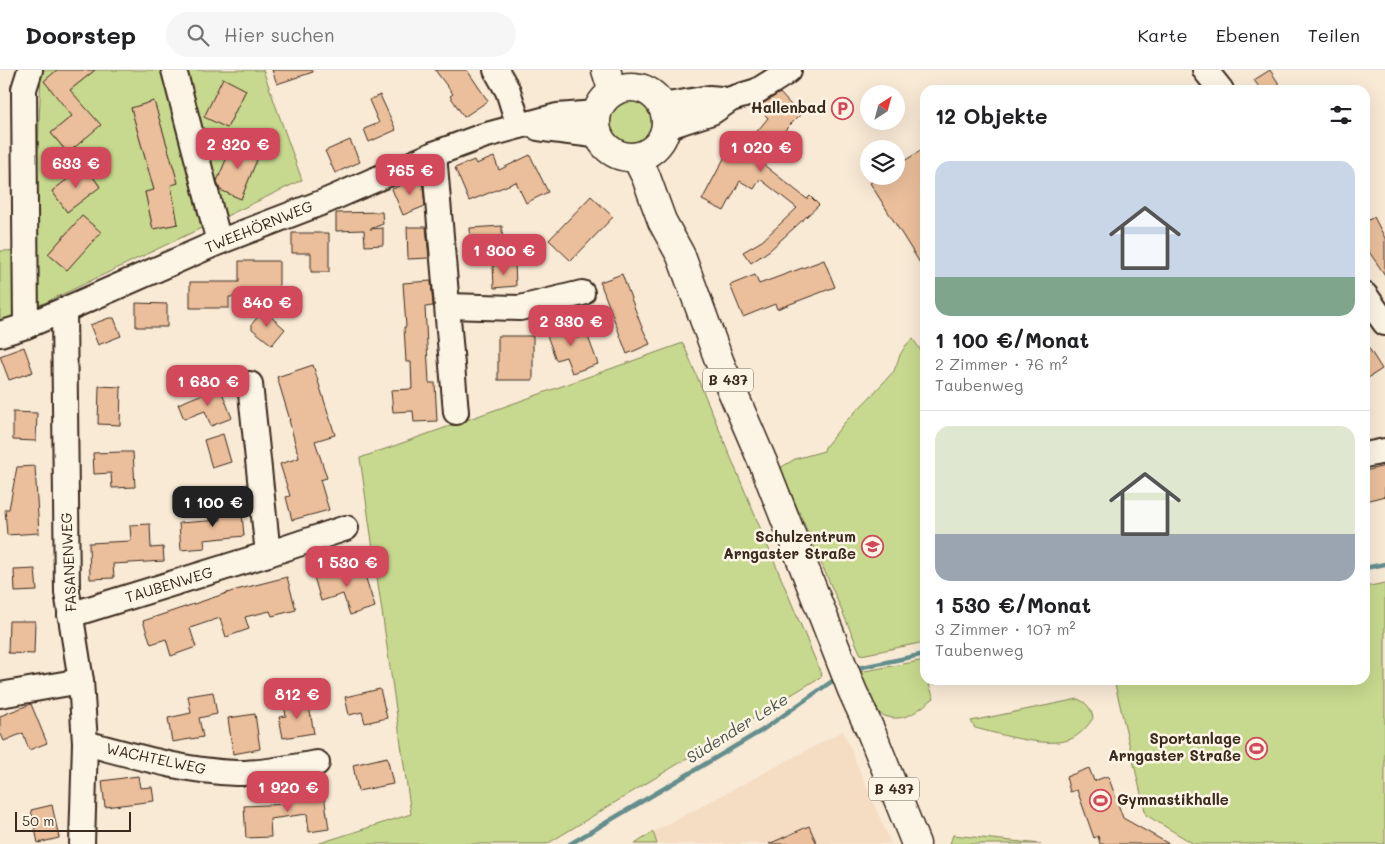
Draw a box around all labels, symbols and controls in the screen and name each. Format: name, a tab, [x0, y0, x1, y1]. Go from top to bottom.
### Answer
search box	[166, 12, 516, 57]
text: Doorstep	[25, 19, 136, 50]
icon: search	[184, 21, 212, 49]
text: Hier suchen	[224, 22, 335, 47]
text: Karte	[1137, 23, 1188, 47]
text: Ebenen	[1216, 23, 1280, 47]
text: Teilen	[1308, 23, 1360, 47]
north arrow	[860, 85, 905, 130]
map controls	[860, 85, 905, 185]
parking icon: Hallenbad	[830, 96, 854, 120]
place label: Hallenbad	[751, 97, 826, 117]
icon: filters	[1327, 101, 1355, 129]
text: 12 Objekte	[935, 102, 1048, 129]
pin: 2 320 €	[192, 128, 284, 170]
pin: 1 020 €	[715, 131, 807, 173]
text: 2 320 €	[207, 133, 269, 154]
text: 1 020 €	[730, 136, 792, 157]
button: layers	[860, 140, 905, 185]
pin: 633 €	[41, 146, 111, 189]
text: 633 €	[52, 152, 100, 173]
pin: 765 €	[375, 154, 445, 196]
text: 765 €	[387, 159, 433, 180]
icon: home	[1100, 193, 1190, 283]
street label: TWEEHÖRNWEG	[202, 195, 316, 257]
pin: 1 300 €	[458, 234, 550, 276]
text: 1 300 €	[473, 239, 535, 260]
pin: 840 €	[232, 286, 302, 328]
text: 840 €	[242, 291, 292, 312]
pin: 2 330 €	[525, 304, 617, 347]
text: 2 330 €	[540, 310, 602, 331]
text: 1 100 €/Monat	[935, 326, 1089, 353]
text: 2 Zimmer · 76 m²	[935, 353, 1068, 374]
pin: 1 680 €	[162, 364, 254, 407]
road number: B 437	[703, 368, 753, 392]
text: 1 680 €	[177, 370, 239, 391]
text: Taubenweg	[935, 374, 1023, 395]
icon: home	[1100, 459, 1190, 549]
pin: 1 100 €	[167, 486, 259, 528]
text: 1 100 €	[183, 491, 243, 512]
street label: FASANENWEG	[55, 512, 81, 612]
place label: Schulzentrum Arngaster Straße	[723, 526, 856, 563]
school or university icon: Schulzentrum Arngaster Straße	[860, 534, 884, 558]
pin: 1 530 €	[301, 546, 393, 588]
text: 1 530 €	[317, 551, 377, 572]
street label: TAUBENWEG	[122, 561, 215, 607]
text: 1 530 €/Monat	[935, 591, 1091, 618]
text: 3 Zimmer · 107 m²	[935, 618, 1076, 639]
text: Taubenweg	[935, 639, 1023, 660]
pin: 812 €	[262, 678, 332, 720]
text: 812 €	[275, 683, 319, 704]
water label: Südender Leke	[682, 688, 792, 767]
place label: Sportanlage Arngaster Straße	[1108, 728, 1241, 765]
sports icon: Sportanlage Arngaster Straße	[1245, 736, 1269, 760]
street label: WACHTELWEG	[104, 738, 208, 778]
pin: 1 920 €	[242, 770, 334, 813]
text: 1 920 €	[258, 776, 318, 797]
road number: B 437	[869, 778, 919, 801]
sports icon: Gymnastikhalle	[1089, 788, 1113, 812]
place label: Gymnastikhalle	[1117, 789, 1229, 809]
scale bar	[15, 809, 131, 832]
text: 50 m	[22, 811, 54, 830]

